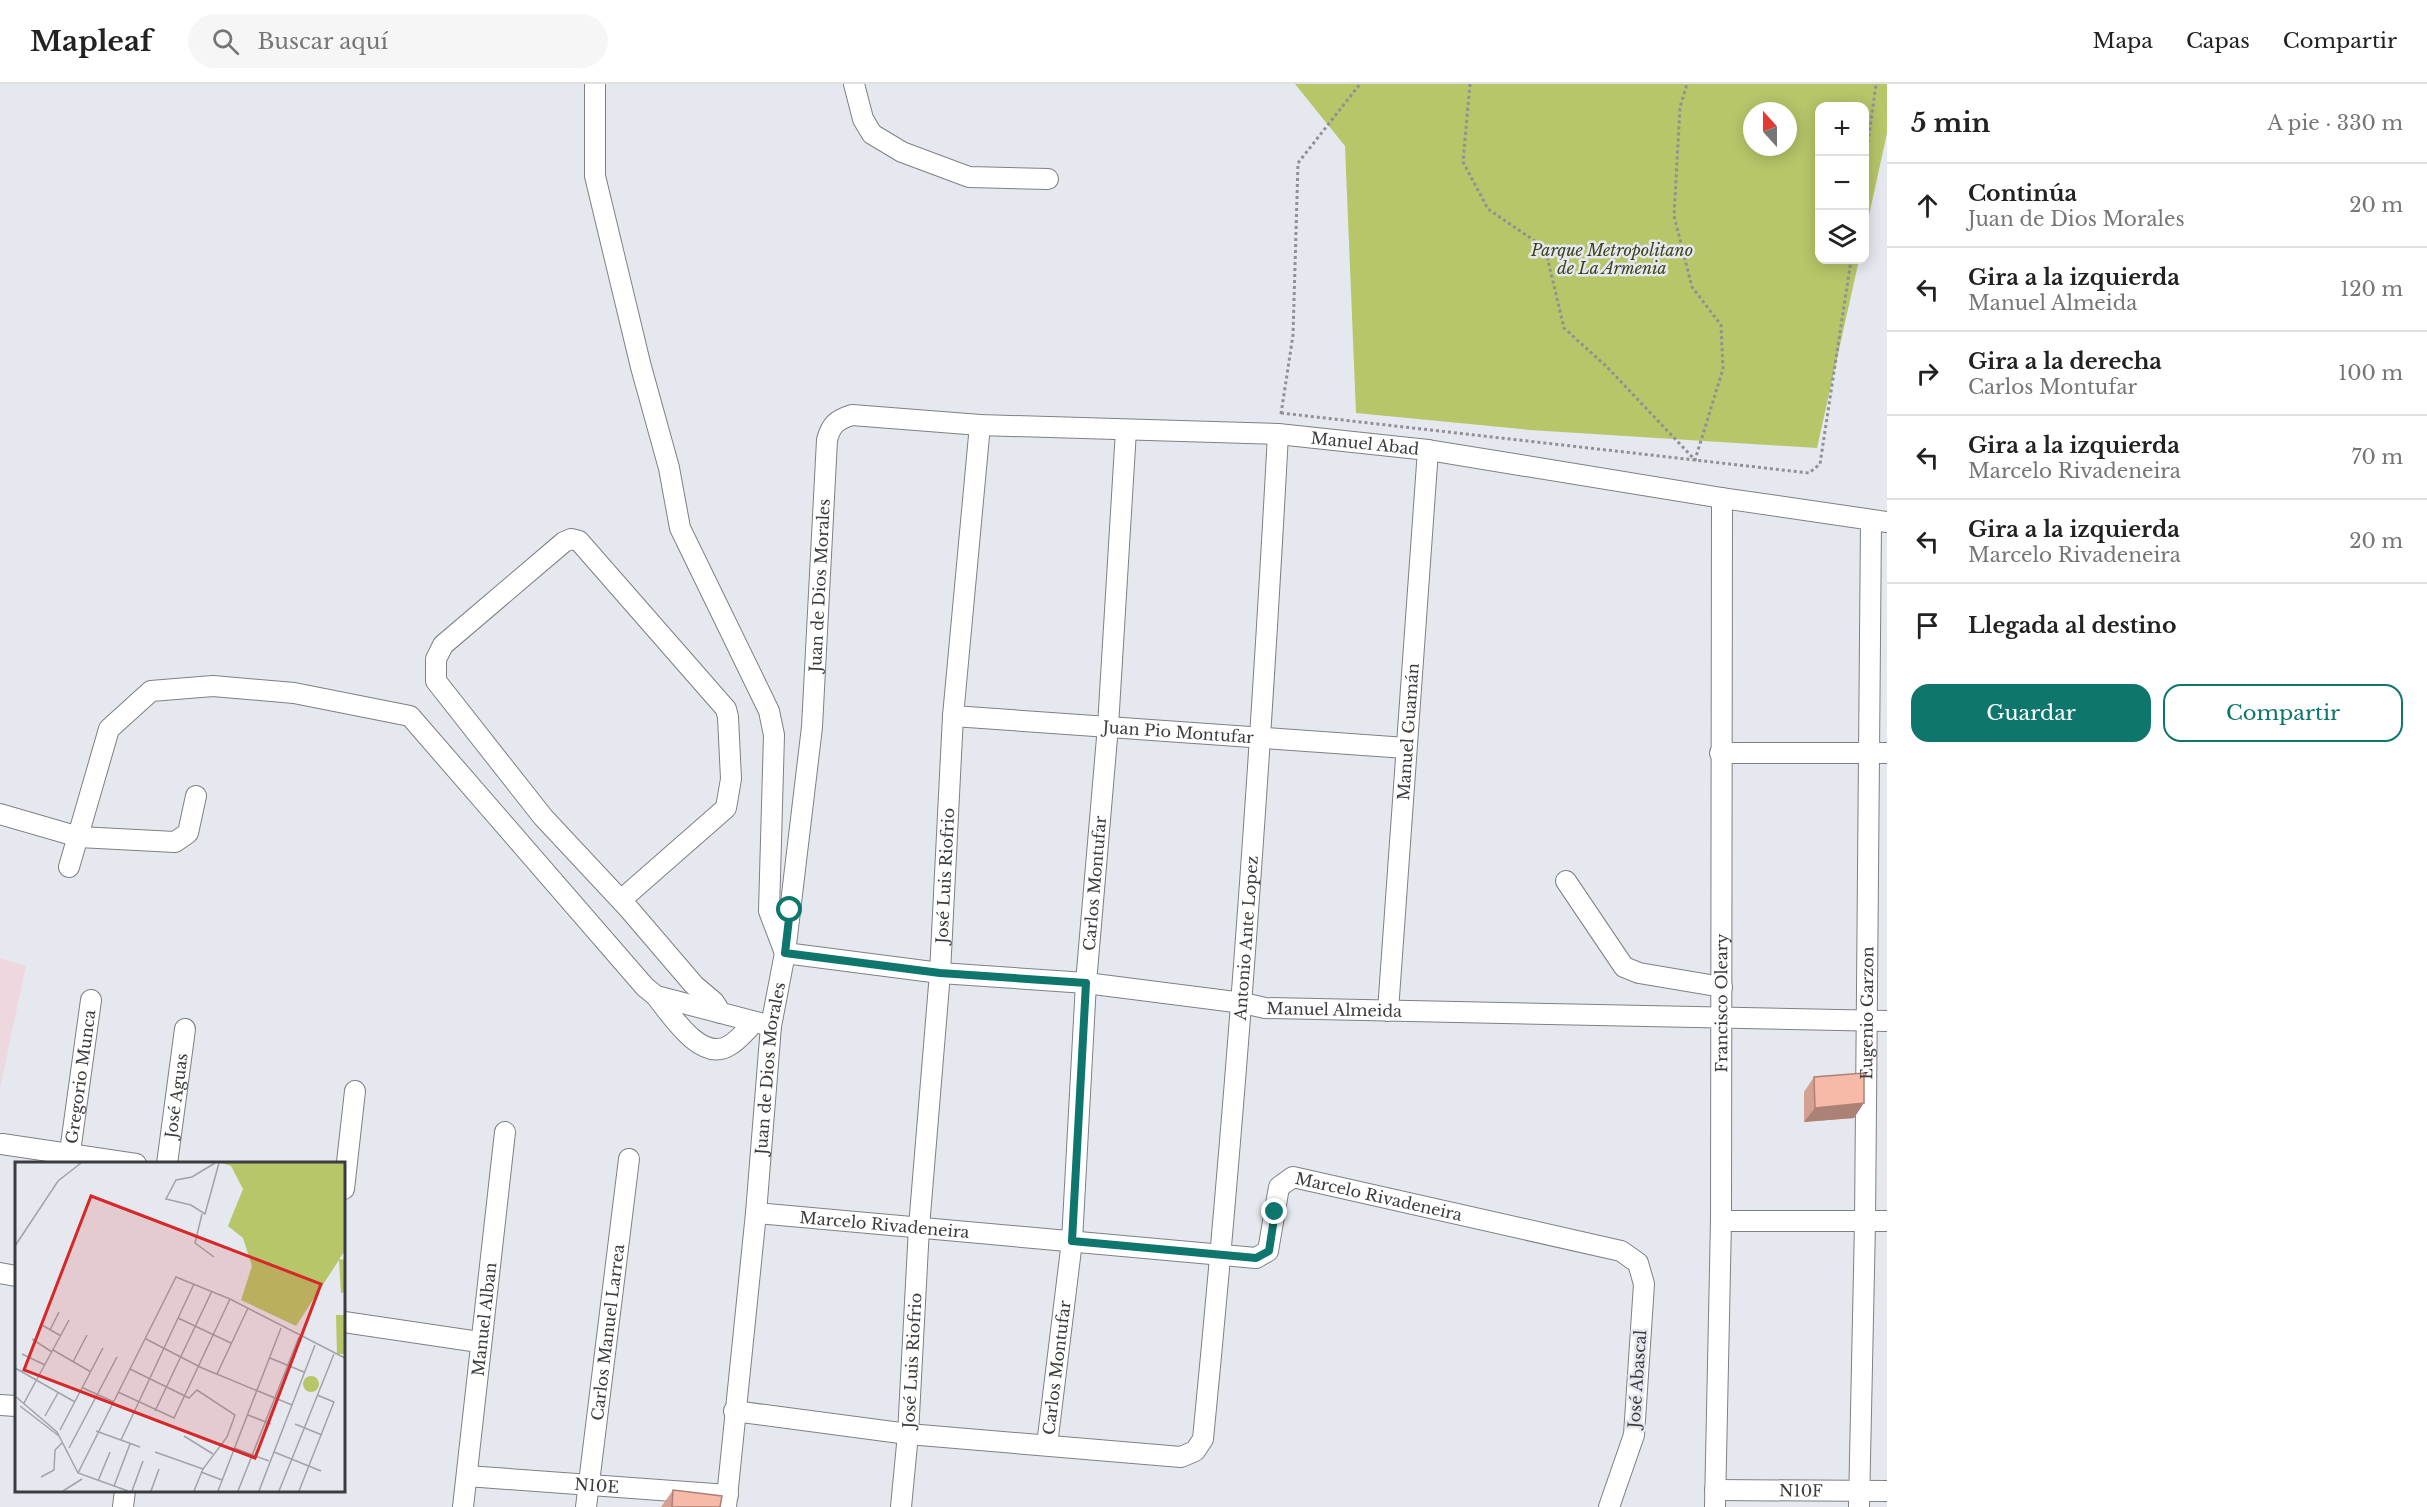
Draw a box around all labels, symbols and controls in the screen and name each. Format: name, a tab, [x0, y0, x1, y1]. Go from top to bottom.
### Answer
search box	[188, 14, 608, 68]
text: Mapleaf	[30, 24, 152, 59]
icon: search	[209, 25, 242, 58]
text: Buscar aquí	[257, 28, 388, 55]
text: Mapa	[2093, 28, 2153, 54]
text: Capas	[2186, 28, 2250, 54]
text: Compartir	[2283, 28, 2397, 54]
north arrow	[1743, 102, 1797, 156]
map controls	[1815, 102, 1869, 264]
button: +	[1815, 102, 1869, 156]
text: 5 min	[1911, 107, 1990, 139]
text: A pie · 330 m	[2267, 111, 2403, 135]
button: −	[1815, 156, 1869, 210]
text: Continúa	[1968, 180, 2077, 207]
icon: ahead	[1911, 189, 1944, 222]
text: 20 m	[2349, 193, 2403, 217]
text: Juan de Dios Morales	[1968, 207, 2185, 231]
button: layers	[1815, 210, 1869, 264]
park label: Parque Metropolitano de La Armenia	[1530, 240, 1693, 278]
text: Gira a la izquierda	[1968, 264, 2180, 291]
icon: left	[1911, 273, 1944, 306]
text: 120 m	[2340, 277, 2403, 301]
text: Manuel Almeida	[1968, 291, 2137, 315]
text: Gira a la derecha	[1968, 348, 2162, 375]
icon: right	[1911, 357, 1944, 390]
text: 100 m	[2338, 361, 2403, 385]
text: Carlos Montufar	[1968, 375, 2137, 399]
street label: Manuel Abad	[1310, 428, 1420, 459]
text: Gira a la izquierda	[1968, 432, 2180, 459]
icon: left	[1911, 441, 1944, 474]
text: 70 m	[2351, 445, 2403, 469]
text: Marcelo Rivadeneira	[1968, 459, 2181, 483]
street label: Juan de Dios Morales	[805, 498, 834, 674]
text: Gira a la izquierda	[1968, 516, 2180, 543]
icon: left	[1911, 525, 1944, 558]
text: 20 m	[2349, 529, 2403, 553]
text: Marcelo Rivadeneira	[1968, 543, 2181, 567]
icon: arrive	[1911, 609, 1944, 642]
text: Llegada al destino	[1968, 612, 2177, 639]
street label: Manuel Guamán	[1393, 662, 1423, 801]
button: Guardar	[1911, 684, 2151, 742]
button: Compartir	[2163, 684, 2403, 742]
street label: Juan Pio Montufar	[1100, 716, 1255, 747]
street label: José Luis Riofrio	[931, 807, 958, 946]
street label: Carlos Montufar	[1079, 815, 1110, 952]
street label: Antonio Ante Lopez	[1230, 855, 1262, 1022]
route start	[776, 896, 802, 922]
street label: Francisco Oleary	[1711, 933, 1731, 1073]
street label: Eugenio Garzon	[1856, 946, 1877, 1080]
street label: Juan de Dios Morales	[751, 980, 789, 1157]
street label: Manuel Almeida	[1266, 998, 1402, 1021]
street label: Gregorio Munca	[61, 1008, 100, 1145]
street label: José Aguas	[160, 1052, 192, 1141]
inset map	[15, 1162, 345, 1492]
street label: Marcelo Rivadeneira	[1293, 1168, 1464, 1225]
route end	[1261, 1198, 1287, 1224]
street label: Marcelo Rivadeneira	[799, 1207, 970, 1242]
street label: Carlos Manuel Larrea	[587, 1243, 628, 1422]
street label: Manuel Alban	[468, 1261, 500, 1377]
street label: José Luis Riofrio	[898, 1292, 925, 1431]
street label: Carlos Montufar	[1038, 1299, 1075, 1436]
street label: José Abascal	[1623, 1329, 1650, 1431]
street label: N10E	[574, 1474, 620, 1497]
street label: N10F	[1779, 1480, 1823, 1501]

